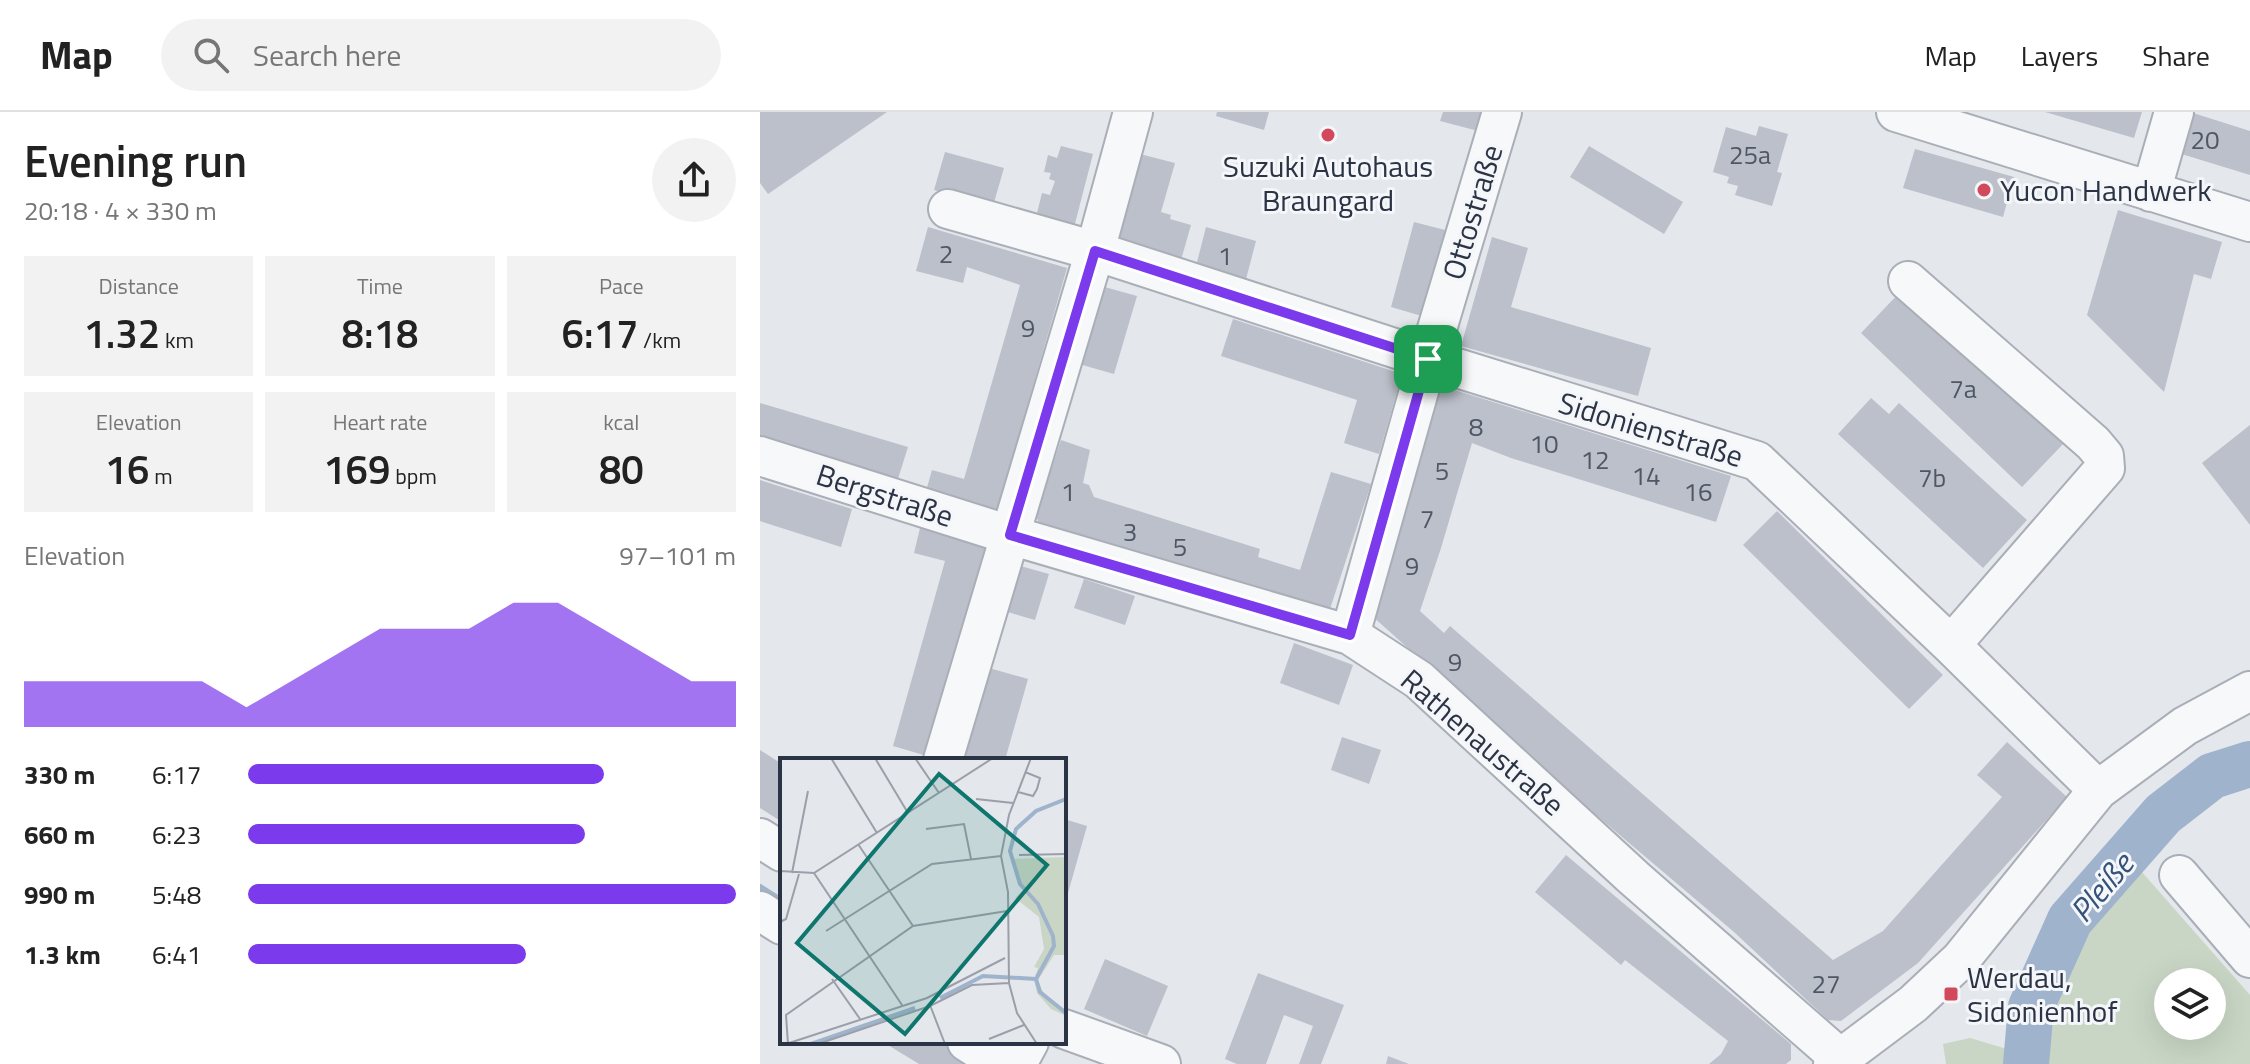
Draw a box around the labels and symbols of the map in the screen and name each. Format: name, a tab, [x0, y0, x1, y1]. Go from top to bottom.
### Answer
house number: 20	[2190, 120, 2220, 159]
marker: Suzuki Autohaus Braungard	[1319, 126, 1337, 144]
house number: 25a	[1729, 135, 1771, 174]
street label: Ottostraße	[1430, 139, 1514, 285]
place label: Suzuki Autohaus Braungard	[1223, 143, 1433, 223]
place label: Yucon Handwerk	[2000, 167, 2212, 213]
marker: Yucon Handwerk	[1975, 181, 1993, 199]
house number: 2	[939, 234, 953, 273]
house number: 1	[1218, 236, 1232, 275]
house number: 9	[1021, 308, 1035, 347]
pin	[1394, 325, 1462, 393]
house number: 7a	[1949, 369, 1977, 408]
street label: Sidonienstraße	[1553, 379, 1749, 479]
house number: 8	[1469, 407, 1483, 446]
house number: 10	[1529, 424, 1559, 463]
house number: 12	[1580, 440, 1610, 479]
street label: Bergstraße	[811, 451, 959, 539]
house number: 5	[1435, 451, 1449, 490]
house number: 14	[1631, 456, 1661, 495]
house number: 7b	[1918, 458, 1946, 497]
house number: 1	[1061, 472, 1075, 511]
house number: 16	[1683, 472, 1713, 511]
house number: 7	[1420, 499, 1434, 538]
house number: 3	[1123, 512, 1137, 551]
house number: 5	[1173, 527, 1187, 566]
house number: 9	[1405, 546, 1419, 585]
house number: 9	[1448, 642, 1462, 681]
street label: Rathenaustraße	[1391, 658, 1575, 826]
inset map	[780, 758, 1066, 1044]
water label: Pleiße	[2058, 840, 2146, 932]
place label: Werdau, Sidonienhof	[1967, 954, 2117, 1034]
house number: 27	[1811, 964, 1841, 1003]
marker: Werdau, Sidonienhof	[1942, 985, 1960, 1003]

